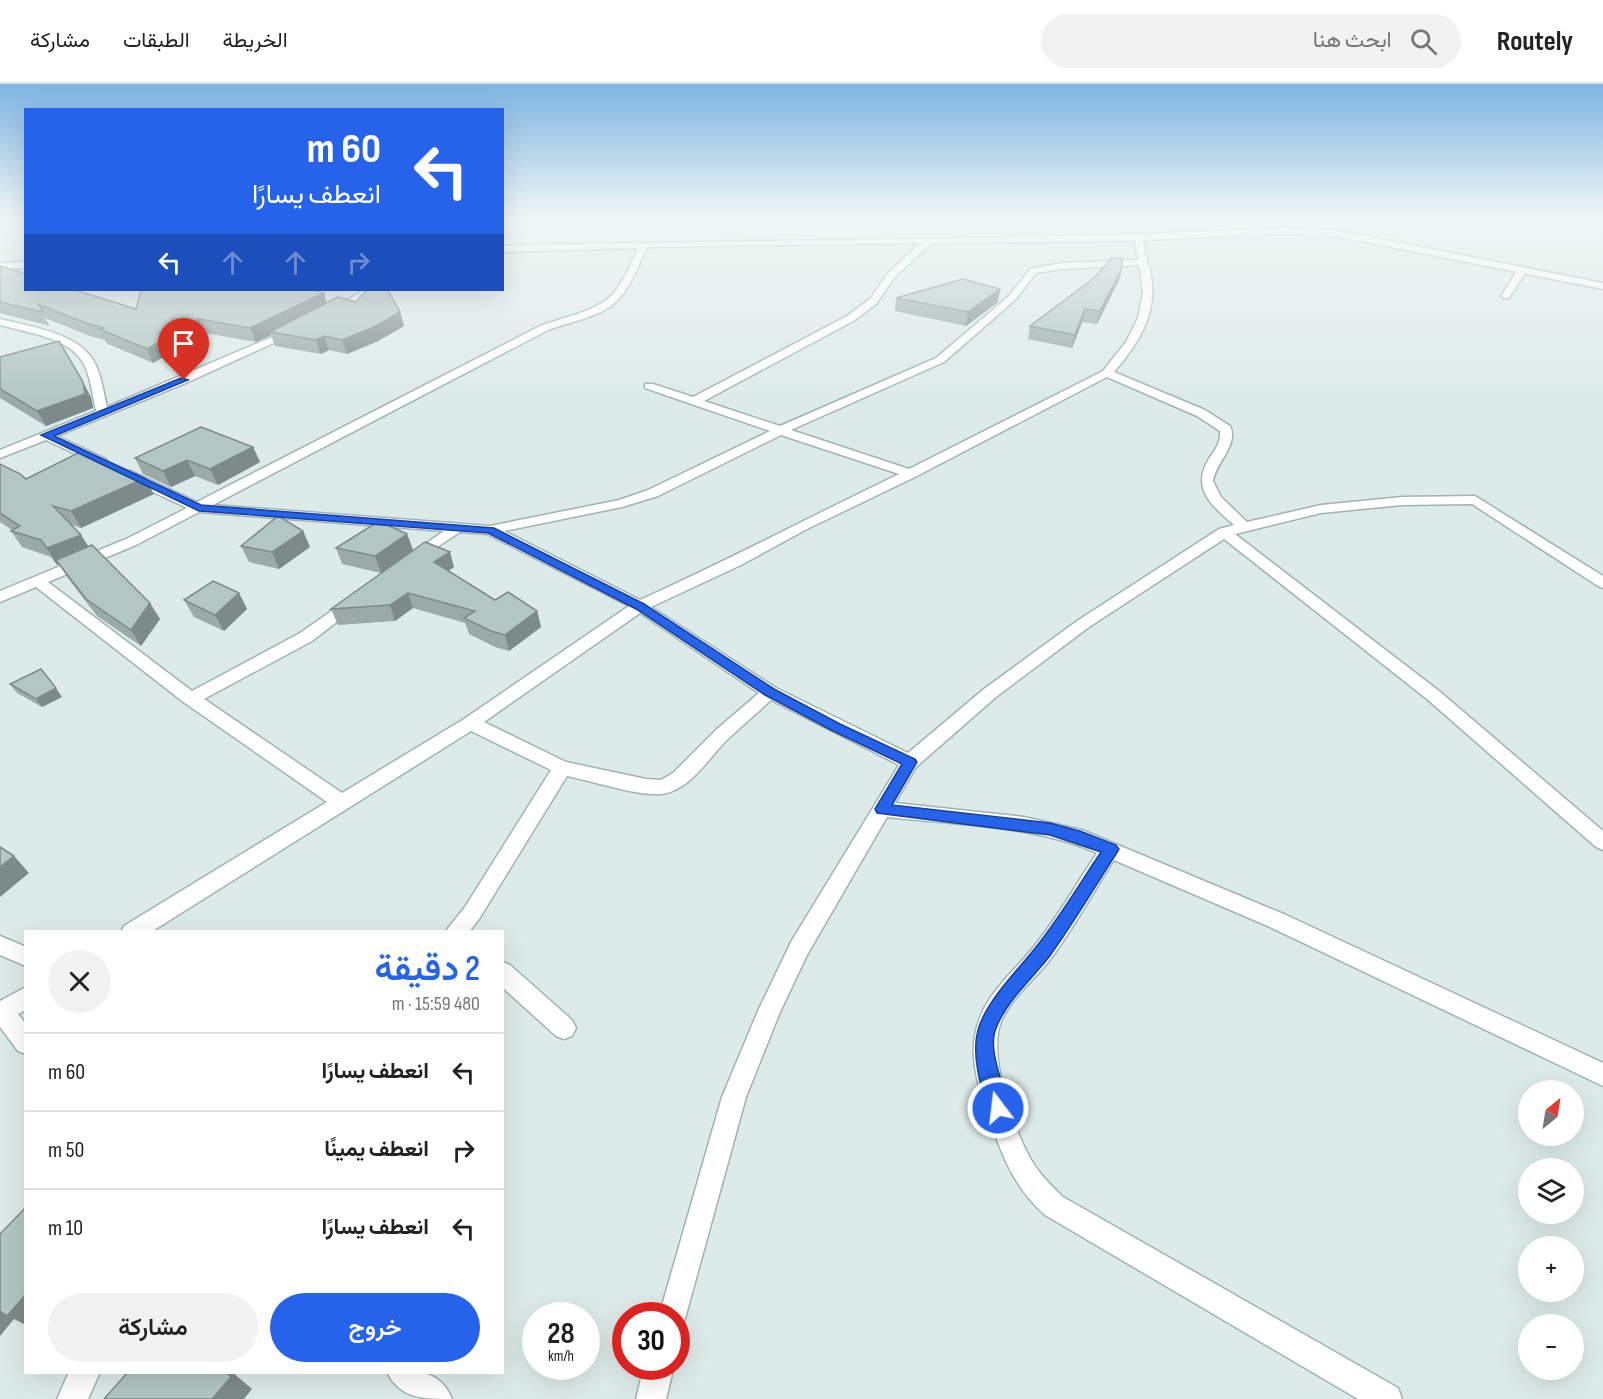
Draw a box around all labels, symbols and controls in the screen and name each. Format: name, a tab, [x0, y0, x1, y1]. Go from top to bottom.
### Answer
search box	[1041, 14, 1461, 68]
icon: search	[1407, 25, 1440, 58]
text: Routely	[1497, 25, 1573, 58]
text: ابحث هنا	[1313, 27, 1392, 54]
text: مشاركة	[30, 28, 90, 53]
text: الطبقات	[123, 28, 190, 53]
text: الخريطة	[223, 28, 288, 53]
text: 60 m	[307, 124, 381, 175]
icon: left	[402, 132, 480, 210]
text: انعطف يسارًا	[252, 179, 381, 211]
icon: left	[153, 246, 186, 279]
icon: ahead	[216, 246, 249, 279]
icon: ahead	[279, 246, 312, 279]
icon: right	[342, 246, 375, 279]
pin	[158, 318, 209, 380]
icon: arrive	[167, 327, 200, 360]
text: 2 دقيقة	[374, 948, 480, 991]
button: close	[48, 950, 111, 1013]
text: 480 m · 15:59	[392, 992, 480, 1016]
icon: left	[447, 1056, 480, 1089]
text: انعطف يسارًا	[321, 1058, 429, 1085]
text: 60 m	[48, 1059, 85, 1086]
position arrow	[966, 1076, 1030, 1140]
north arrow	[1518, 1080, 1584, 1146]
map controls	[1518, 1080, 1584, 1380]
icon: right	[447, 1134, 480, 1167]
text: انعطف يمينًا	[324, 1136, 429, 1163]
text: 50 m	[48, 1137, 84, 1164]
button: layers	[1518, 1158, 1584, 1224]
icon: left	[447, 1212, 480, 1245]
text: انعطف يسارًا	[321, 1214, 429, 1241]
text: 10 m	[48, 1215, 83, 1242]
button: +	[1518, 1236, 1584, 1302]
button: مشاركة	[48, 1293, 258, 1362]
button: خروج	[270, 1293, 480, 1362]
speed limit sign: 30	[612, 1302, 690, 1380]
button: −	[1518, 1314, 1584, 1380]
text: 28	[547, 1316, 575, 1352]
text: km/h	[548, 1347, 574, 1366]

